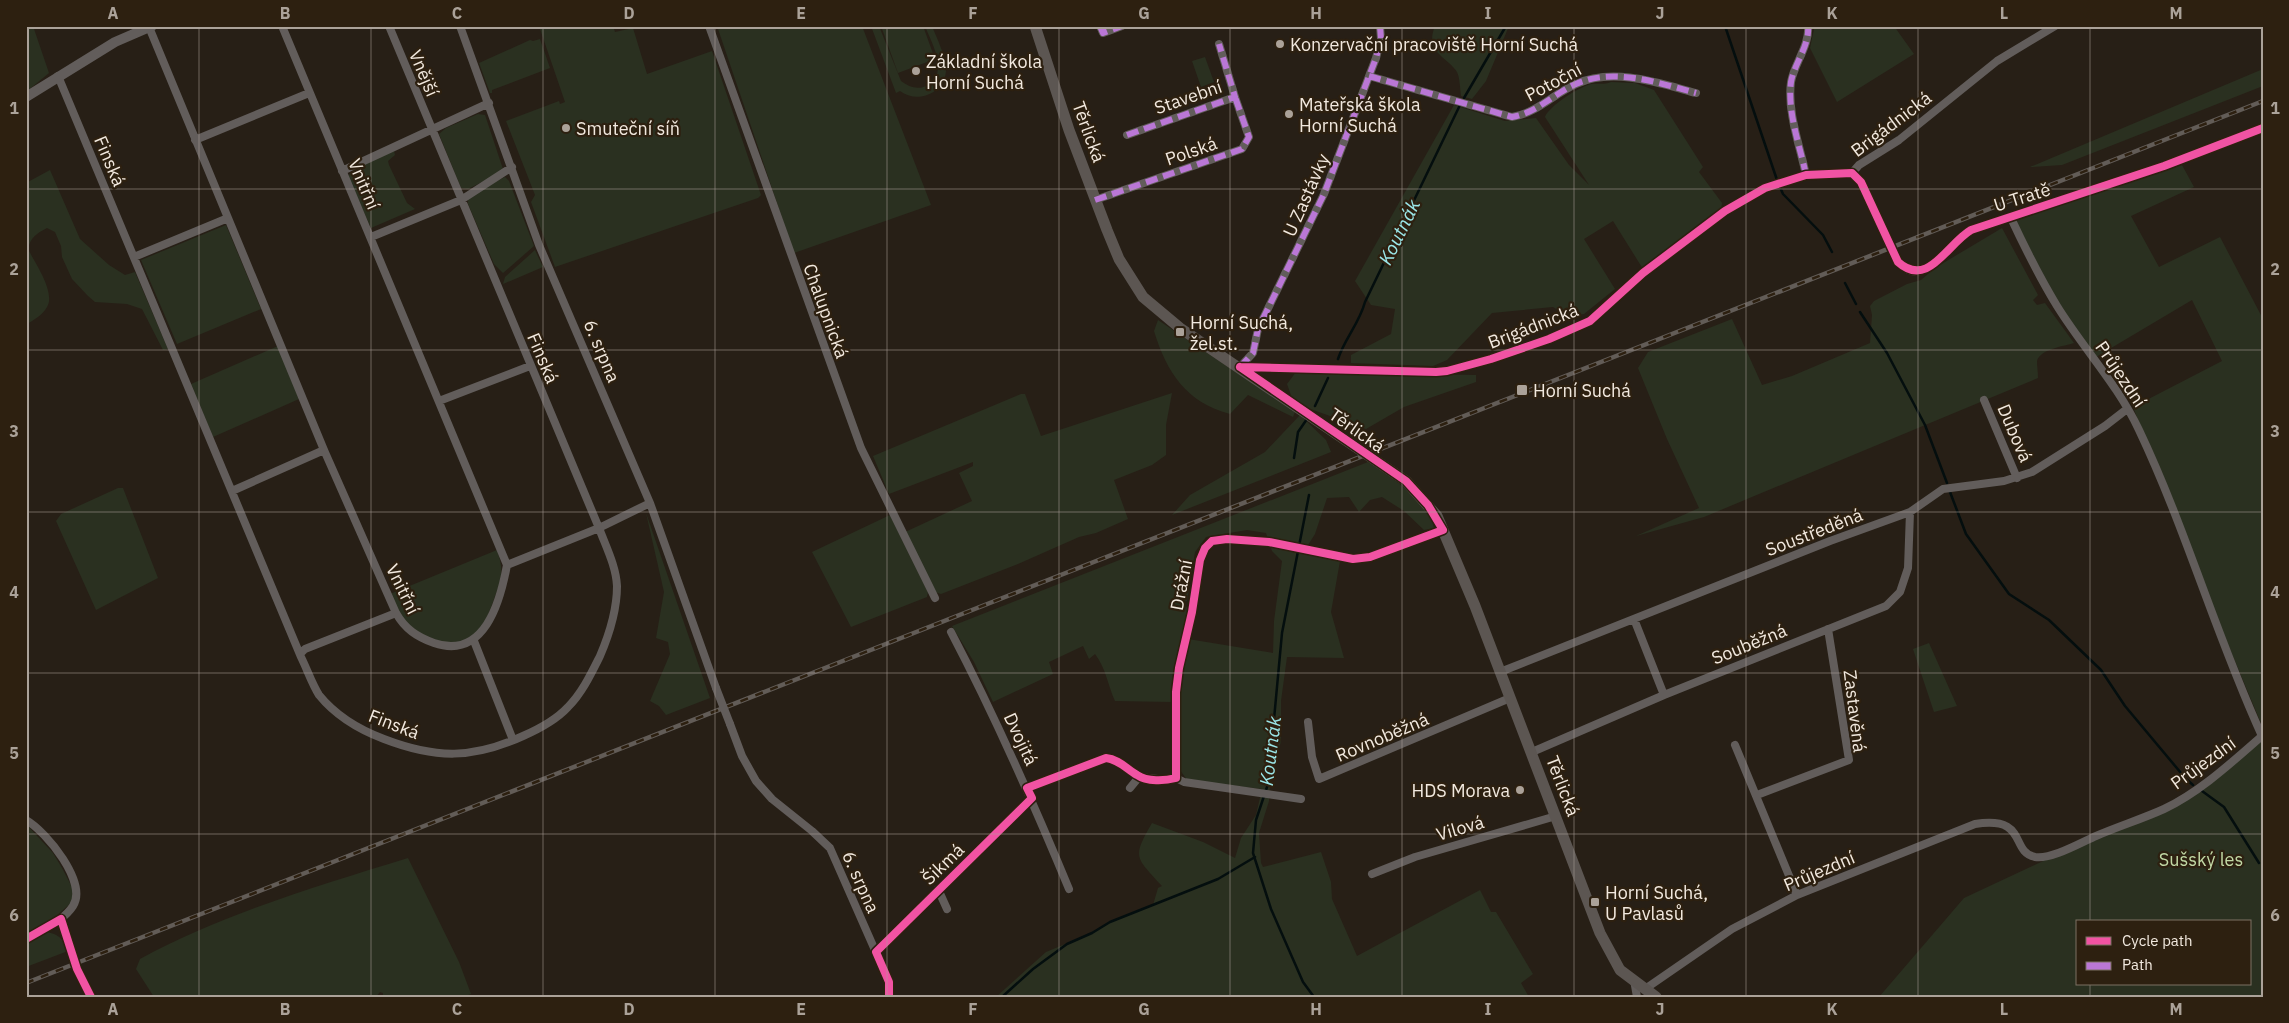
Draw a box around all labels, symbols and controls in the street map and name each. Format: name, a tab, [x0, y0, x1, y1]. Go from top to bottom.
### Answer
text: A	[108, 3, 119, 23]
text: B	[280, 3, 291, 23]
text: C	[452, 3, 462, 23]
text: D	[623, 3, 635, 23]
text: E	[796, 3, 806, 23]
text: F	[968, 3, 978, 23]
text: G	[1138, 3, 1150, 23]
text: H	[1310, 3, 1322, 23]
text: I	[1485, 3, 1492, 23]
text: J	[1656, 3, 1664, 23]
text: K	[1826, 3, 1838, 23]
text: L	[2000, 3, 2008, 23]
text: M	[2169, 3, 2183, 23]
place label: Konzervační pracoviště Horní Suchá	[1290, 33, 1579, 56]
marker: Konzervační pracoviště Horní Suchá	[1274, 38, 1286, 50]
street label: Vnější	[404, 46, 444, 100]
place label: Základní škola Horní Suchá	[926, 50, 1042, 94]
street label: Potoční	[1521, 57, 1586, 106]
marker: Základní škola Horní Suchá	[910, 65, 922, 77]
street label: Stavební	[1151, 75, 1225, 119]
street label: Brigádnická	[1846, 86, 1936, 162]
place label: Mateřská škola Horní Suchá	[1299, 93, 1421, 137]
text: 1	[9, 98, 19, 118]
street label: Těrlická	[1067, 98, 1111, 166]
text: 1	[2270, 98, 2280, 118]
marker: Mateřská škola Horní Suchá	[1283, 108, 1295, 120]
place label: Smuteční síň	[576, 117, 680, 140]
marker: Smuteční síň	[560, 122, 572, 134]
street label: Polská	[1162, 131, 1220, 171]
street label: Finská	[89, 132, 131, 190]
street label: U Zastávky	[1278, 150, 1334, 240]
street label: Vnitřní	[343, 155, 385, 213]
street label: U Tratě	[1991, 177, 2053, 217]
water label: Koutnák	[1373, 194, 1426, 269]
text: 2	[9, 259, 19, 279]
text: 2	[2270, 259, 2280, 279]
street label: Chalupnická	[798, 260, 854, 362]
street label: Brigádnická	[1484, 298, 1582, 354]
place label: Horní Suchá, žel.st.	[1190, 311, 1293, 355]
street label: 6. srpna	[579, 316, 626, 386]
marker: Horní Suchá, žel.st.	[1174, 326, 1186, 338]
street label: Finská	[522, 329, 564, 387]
street label: Průjezdní	[2090, 336, 2152, 412]
place label: Horní Suchá	[1533, 379, 1631, 402]
marker: Horní Suchá	[1515, 383, 1529, 397]
street label: Dubová	[1992, 400, 2038, 466]
street label: Těrlická	[1325, 402, 1390, 458]
text: 3	[9, 421, 19, 441]
text: 3	[2270, 421, 2280, 441]
street label: Soustředěná	[1762, 503, 1866, 561]
street label: Drážní	[1165, 557, 1197, 612]
street label: Vnitřní	[381, 560, 425, 618]
text: 4	[9, 582, 19, 602]
text: 4	[2270, 582, 2280, 602]
street label: Souběžná	[1708, 618, 1790, 669]
street label: Zastavěná	[1839, 668, 1872, 754]
street label: Finská	[365, 704, 423, 744]
street label: Rovnoběžná	[1332, 707, 1432, 767]
street label: Dvojitá	[999, 709, 1043, 769]
water label: Koutnák	[1254, 714, 1286, 787]
street label: Průjezdní	[2166, 731, 2241, 794]
text: 5	[9, 743, 19, 763]
text: 5	[2270, 743, 2280, 763]
street label: Těrlická	[1541, 752, 1585, 820]
place label: HDS Morava	[1411, 779, 1510, 802]
marker: HDS Morava	[1514, 784, 1526, 796]
street label: Vilová	[1433, 810, 1487, 846]
street label: Šikmá	[916, 837, 969, 890]
street label: Průjezdní	[1780, 846, 1859, 896]
street label: 6. srpna	[837, 847, 885, 917]
park label: Sušský les	[2159, 848, 2243, 871]
place label: Horní Suchá, U Pavlasů	[1605, 881, 1708, 925]
marker: Horní Suchá, U Pavlasů	[1589, 896, 1601, 908]
text: 6	[9, 905, 19, 925]
text: 6	[2270, 905, 2280, 925]
legend	[2076, 920, 2252, 986]
text: Cycle path	[2122, 931, 2193, 950]
text: Path	[2122, 955, 2153, 974]
text: A	[108, 999, 119, 1019]
text: B	[280, 999, 291, 1019]
text: C	[452, 999, 462, 1019]
text: D	[623, 999, 635, 1019]
text: E	[796, 999, 806, 1019]
text: F	[968, 999, 978, 1019]
text: G	[1138, 999, 1150, 1019]
text: H	[1310, 999, 1322, 1019]
text: I	[1485, 999, 1492, 1019]
text: J	[1656, 999, 1664, 1019]
text: K	[1826, 999, 1838, 1019]
text: L	[2000, 999, 2008, 1019]
text: M	[2169, 999, 2183, 1019]

